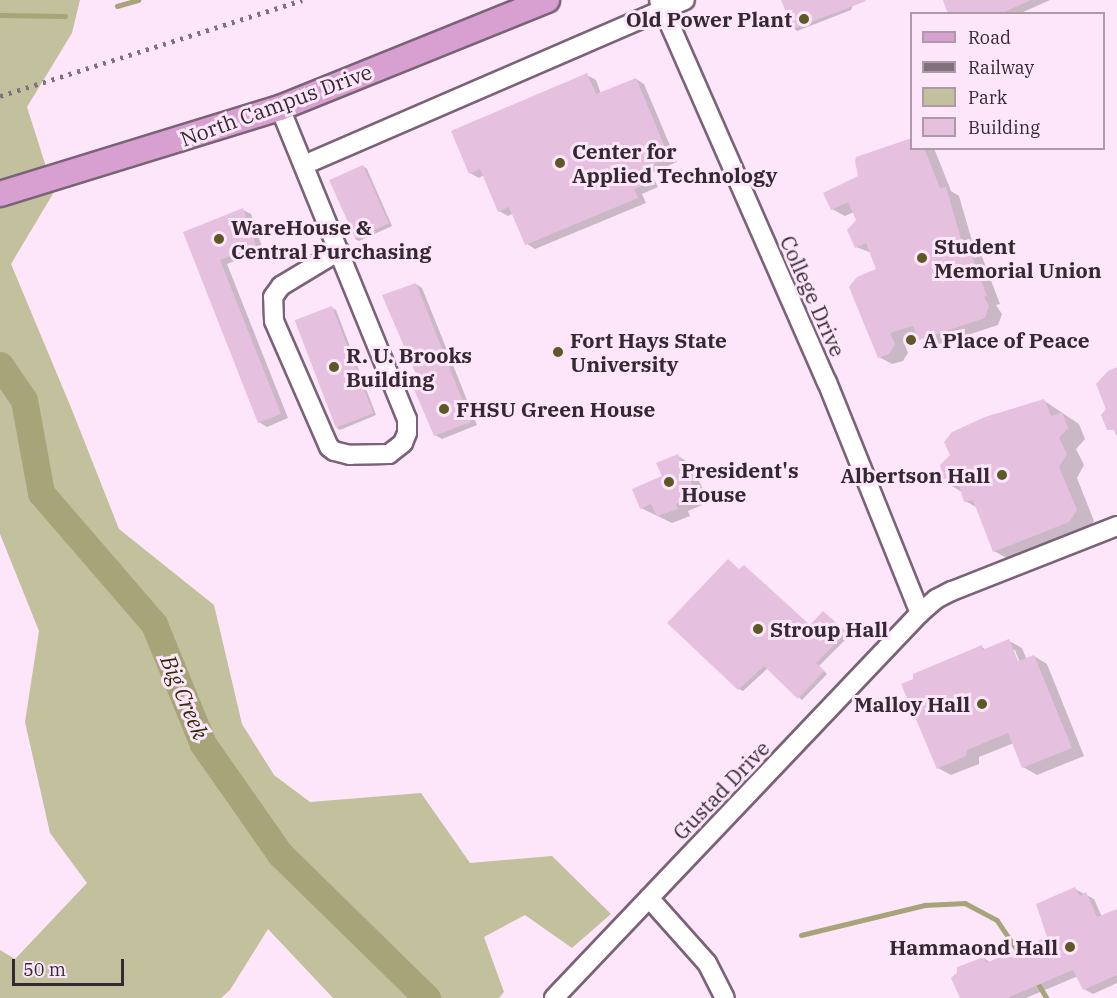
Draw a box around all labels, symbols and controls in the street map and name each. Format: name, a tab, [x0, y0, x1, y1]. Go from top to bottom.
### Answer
place label: Old Power Plant	[626, 6, 792, 32]
marker: Old Power Plant	[797, 12, 811, 26]
legend	[910, 12, 1105, 150]
text: Road	[968, 26, 1011, 49]
text: Railway	[968, 56, 1034, 79]
street label: North Campus Drive	[177, 59, 375, 151]
text: Park	[968, 86, 1007, 109]
text: Building	[968, 116, 1040, 139]
place label: Center for Applied Technology	[572, 138, 777, 188]
marker: Center for Applied Technology	[553, 156, 567, 170]
place label: WareHouse & Central Purchasing	[231, 214, 431, 264]
marker: WareHouse & Central Purchasing	[212, 232, 226, 246]
street label: College Drive	[775, 232, 851, 360]
place label: Student Memorial Union	[934, 233, 1102, 283]
marker: Student Memorial Union	[915, 251, 929, 265]
place label: Fort Hays State University	[570, 327, 727, 377]
place label: A Place of Peace	[923, 327, 1090, 353]
marker: A Place of Peace	[904, 333, 918, 347]
place label: R. U. Brooks Building	[346, 342, 472, 392]
marker: Fort Hays State University	[551, 345, 565, 359]
marker: R. U. Brooks Building	[327, 360, 341, 374]
place label: FHSU Green House	[456, 396, 655, 422]
marker: FHSU Green House	[437, 402, 451, 416]
place label: President's House	[681, 457, 799, 507]
place label: Albertson Hall	[840, 462, 990, 488]
marker: Albertson Hall	[995, 468, 1009, 482]
marker: President's House	[662, 475, 676, 489]
place label: Stroup Hall	[770, 616, 888, 642]
marker: Stroup Hall	[751, 622, 765, 636]
water label: Big Creek	[156, 651, 214, 743]
place label: Malloy Hall	[854, 691, 970, 717]
marker: Malloy Hall	[975, 697, 989, 711]
street label: Gustad Drive	[668, 735, 774, 845]
place label: Hammaond Hall	[889, 934, 1058, 960]
marker: Hammaond Hall	[1063, 940, 1077, 954]
scale bar	[15, 947, 128, 985]
text: 50 m	[23, 958, 66, 981]

